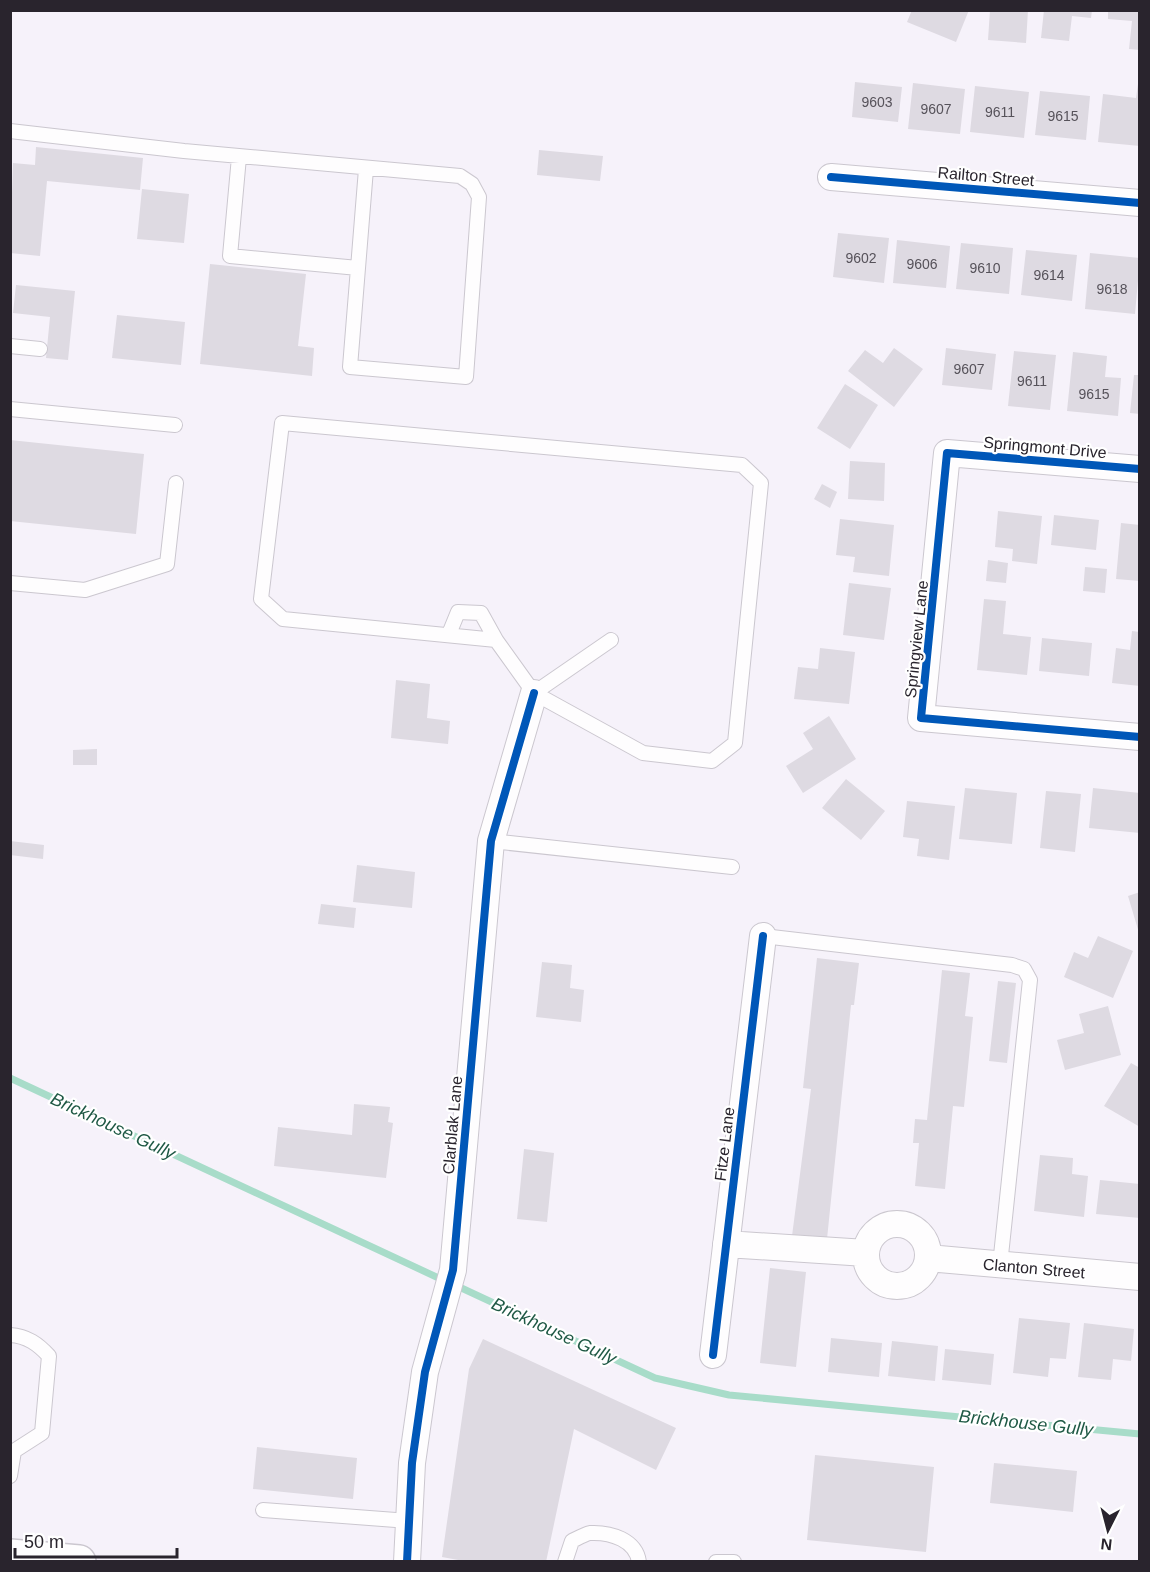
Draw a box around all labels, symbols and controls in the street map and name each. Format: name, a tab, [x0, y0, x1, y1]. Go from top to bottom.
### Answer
house number: 9603	[861, 94, 893, 110]
house number: 9607	[920, 101, 952, 117]
house number: 9611	[985, 104, 1015, 120]
house number: 9615	[1047, 108, 1079, 124]
street label: Railton Street	[937, 164, 1036, 189]
house number: 9602	[845, 250, 877, 266]
house number: 9606	[906, 256, 938, 272]
house number: 9610	[969, 260, 1001, 276]
house number: 9614	[1033, 267, 1065, 283]
house number: 9618	[1096, 281, 1128, 297]
house number: 9607	[953, 361, 985, 377]
house number: 9611	[1017, 373, 1047, 389]
house number: 9615	[1078, 386, 1110, 402]
street label: Springmont Drive	[983, 434, 1107, 461]
street label: Springview Lane	[902, 579, 931, 699]
street label: Clarblak Lane	[440, 1075, 465, 1175]
water label: Brickhouse Gully	[48, 1088, 179, 1164]
street label: Fitze Lane	[712, 1106, 737, 1182]
street label: Clanton Street	[982, 1256, 1086, 1281]
water label: Brickhouse Gully	[489, 1293, 620, 1369]
water label: Brickhouse Gully	[958, 1406, 1095, 1440]
north arrow	[1078, 1500, 1138, 1560]
scale bar	[15, 1521, 177, 1559]
text: 50 m	[24, 1532, 64, 1552]
text: N	[1100, 1535, 1113, 1553]

